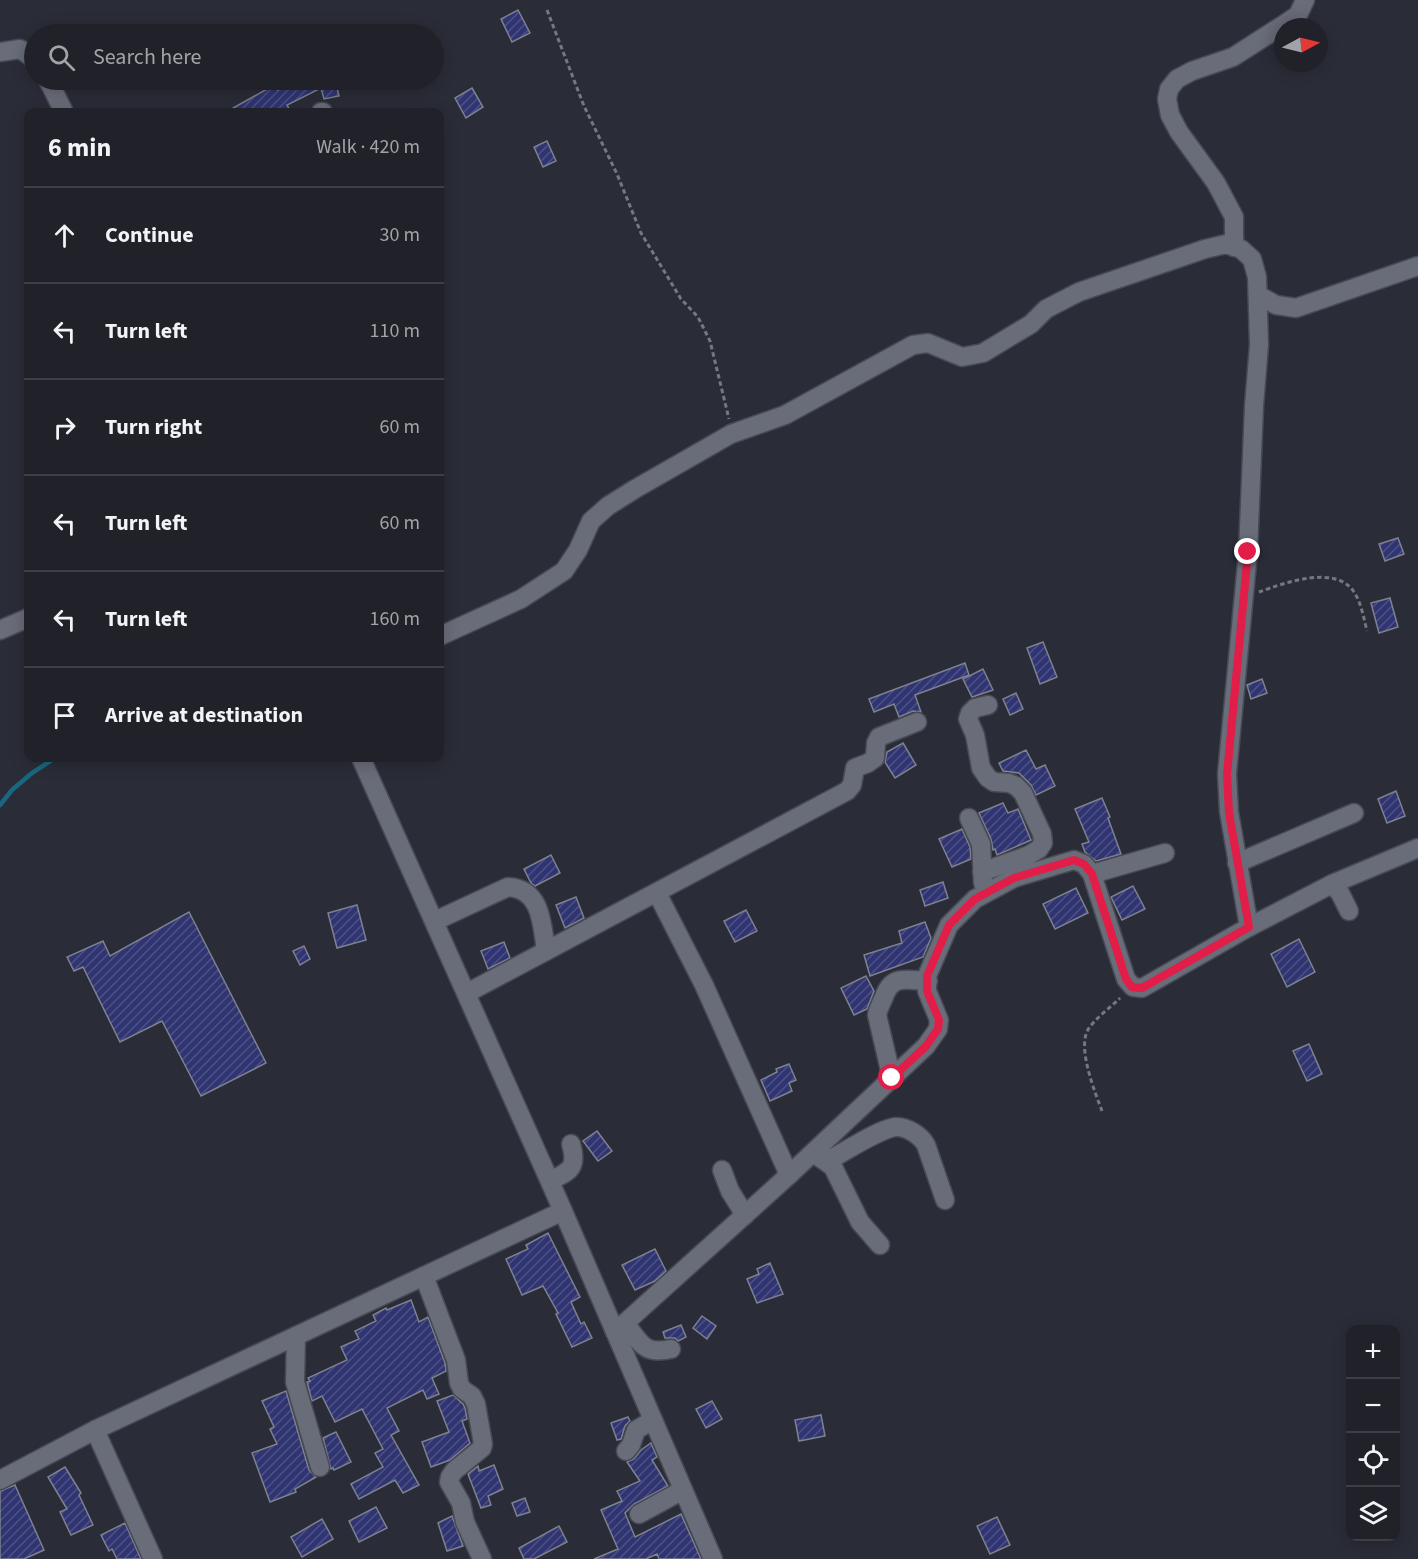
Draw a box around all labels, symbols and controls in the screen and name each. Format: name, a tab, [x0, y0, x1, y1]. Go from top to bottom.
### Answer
north arrow	[1274, 18, 1328, 72]
search box	[24, 24, 444, 90]
icon: search	[45, 41, 78, 74]
text: Search here	[93, 41, 201, 73]
text: 6 min	[48, 129, 111, 166]
text: Walk · 420 m	[316, 133, 420, 161]
icon: ahead	[48, 219, 81, 252]
text: Continue	[105, 219, 194, 251]
text: 30 m	[380, 221, 420, 249]
icon: left	[48, 315, 81, 348]
text: Turn left	[105, 315, 187, 347]
text: 110 m	[370, 317, 420, 345]
icon: right	[48, 411, 81, 444]
text: Turn right	[105, 411, 202, 443]
text: 60 m	[380, 413, 420, 441]
icon: left	[48, 507, 81, 540]
text: Turn left	[105, 507, 187, 539]
text: 60 m	[380, 509, 420, 537]
route end	[1234, 538, 1260, 564]
icon: left	[48, 603, 81, 636]
text: Turn left	[105, 603, 187, 635]
text: 160 m	[370, 605, 420, 633]
icon: arrive	[48, 699, 81, 732]
text: Arrive at destination	[105, 699, 303, 731]
route start	[878, 1064, 904, 1090]
map controls	[1346, 1325, 1400, 1541]
button: +	[1346, 1325, 1400, 1379]
button: −	[1346, 1379, 1400, 1433]
button: locate	[1346, 1433, 1400, 1487]
button: layers	[1346, 1487, 1400, 1541]

